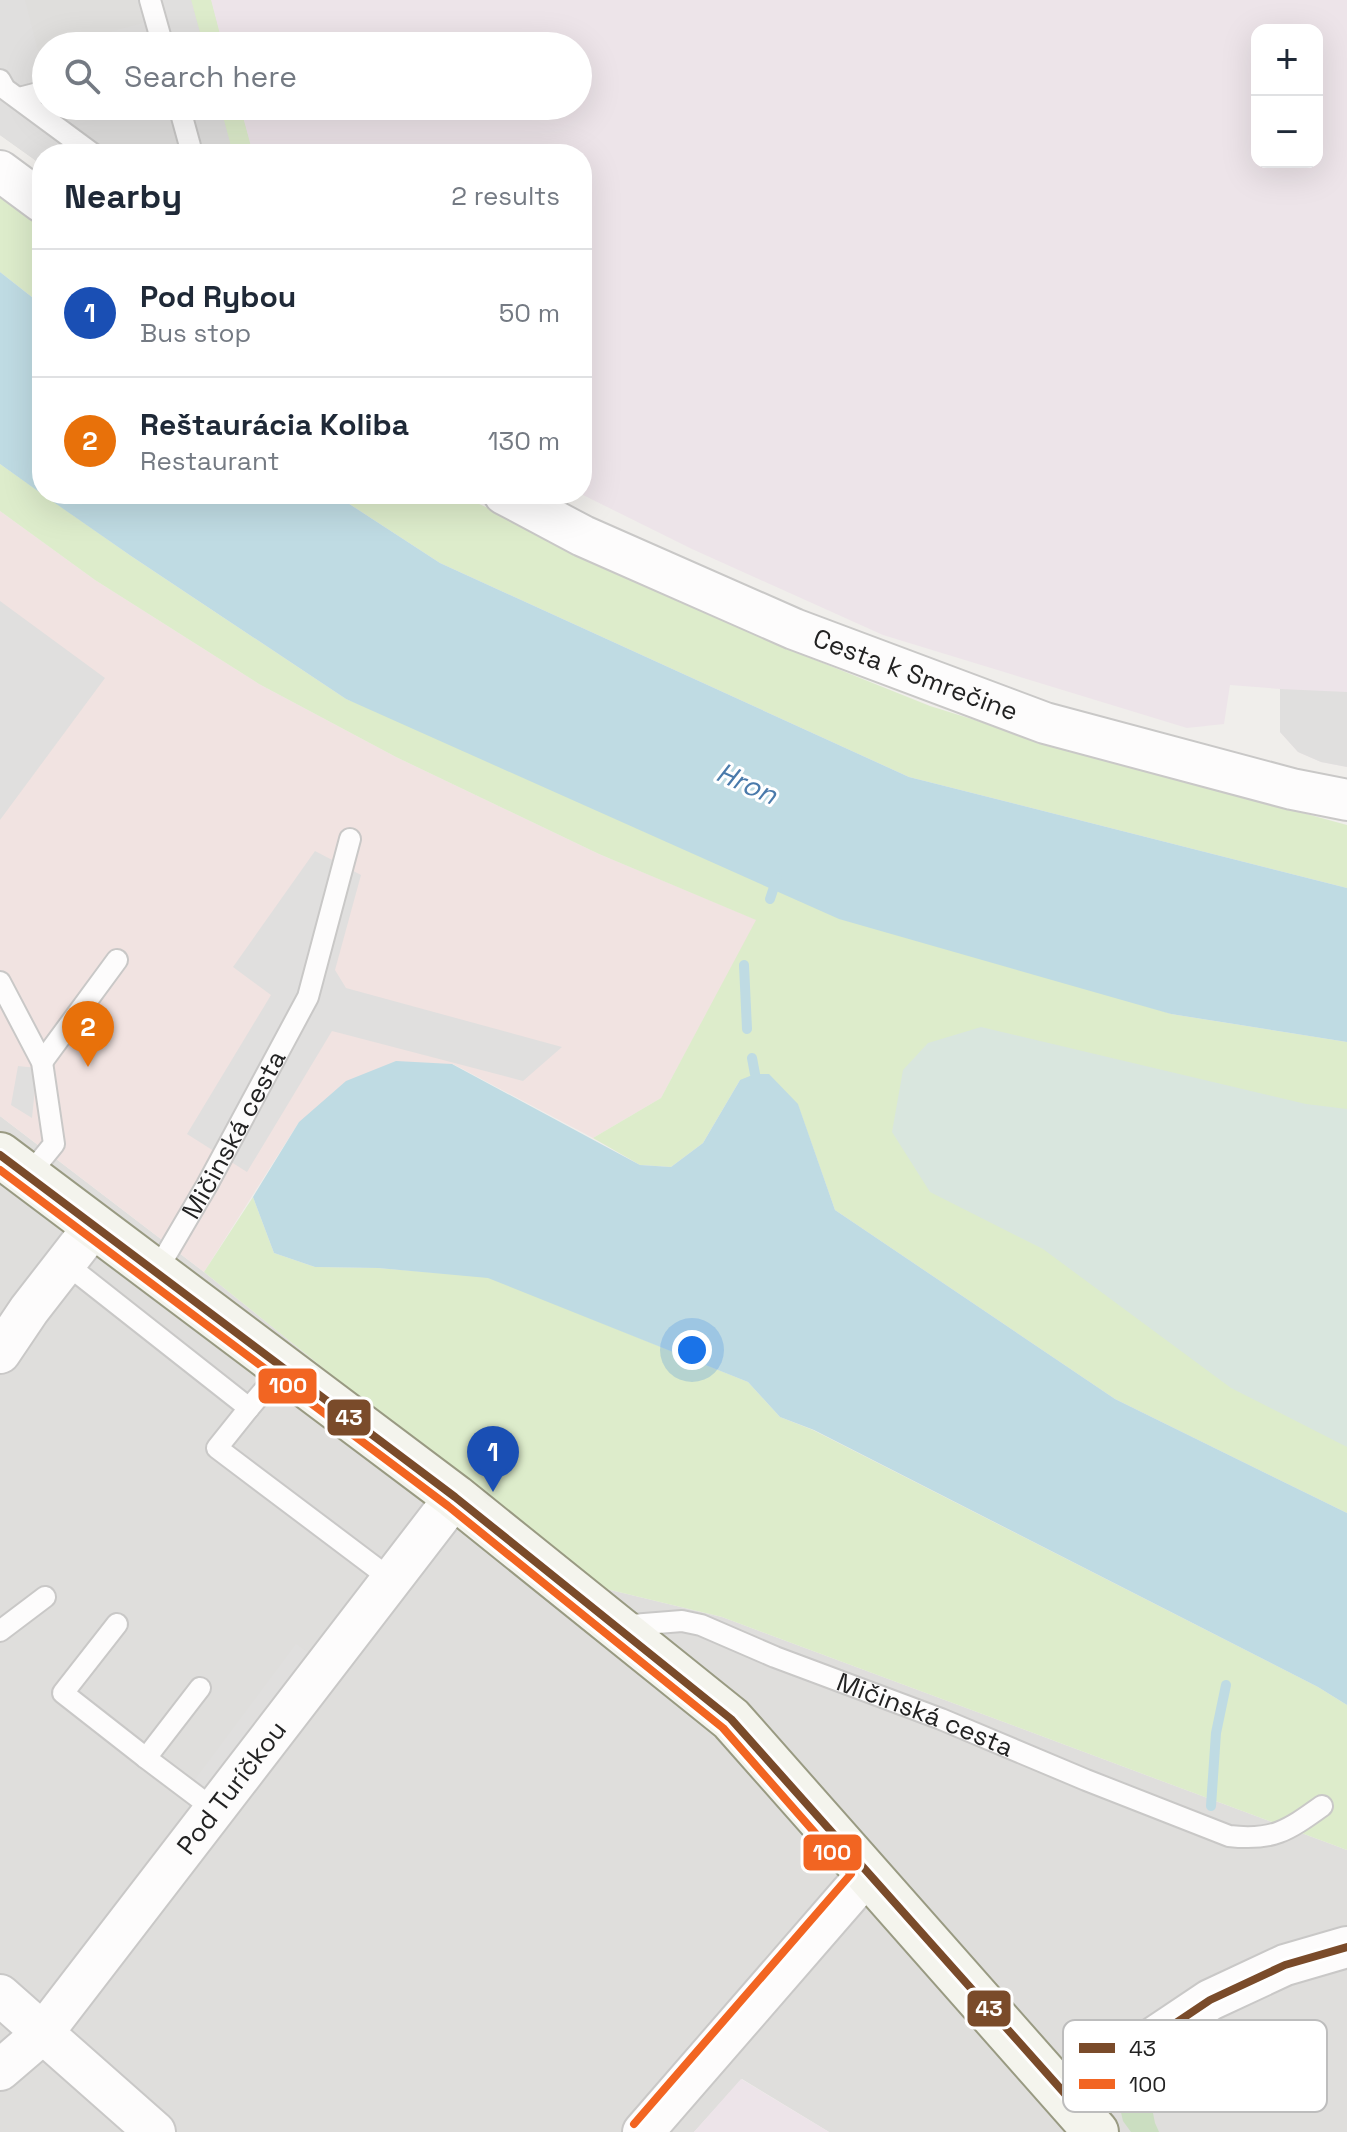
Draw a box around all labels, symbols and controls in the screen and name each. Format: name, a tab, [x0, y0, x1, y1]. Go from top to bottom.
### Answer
map controls	[1251, 24, 1323, 168]
button: +	[1251, 24, 1323, 96]
search box	[32, 32, 592, 120]
icon: search	[60, 54, 104, 98]
text: Search here	[124, 57, 297, 96]
button: −	[1251, 96, 1323, 168]
text: Nearby	[64, 175, 182, 218]
text: 2 results	[451, 179, 560, 213]
text: Pod Rybou	[140, 277, 296, 316]
text: 1	[84, 296, 96, 330]
text: 50 m	[499, 296, 560, 330]
text: Bus stop	[140, 316, 251, 350]
text: Reštaurácia Koliba	[140, 405, 409, 444]
text: 2	[82, 424, 98, 458]
text: 130 m	[488, 424, 560, 458]
text: Restaurant	[140, 444, 279, 478]
street label: Cesta k Smrečine	[809, 621, 1023, 728]
water label: Hron	[711, 754, 784, 813]
pin: 2	[62, 1001, 114, 1067]
street label: Mičinská cesta	[174, 1044, 293, 1225]
your location	[672, 1330, 712, 1370]
line badge: 100	[257, 1367, 318, 1405]
text: 100	[269, 1371, 307, 1399]
line badge: 43	[326, 1398, 372, 1437]
text: 43	[335, 1403, 363, 1431]
pin: 1	[467, 1426, 519, 1492]
street label: Mičinská cesta	[832, 1665, 1019, 1765]
street label: Pod Turíčkou	[169, 1714, 294, 1862]
line badge: 100	[802, 1833, 863, 1872]
text: 100	[813, 1838, 851, 1866]
line badge: 43	[966, 1989, 1012, 2028]
text: 43	[975, 1994, 1003, 2022]
legend	[1063, 2020, 1327, 2112]
text: 43	[1129, 2034, 1156, 2062]
text: 100	[1129, 2070, 1166, 2098]

